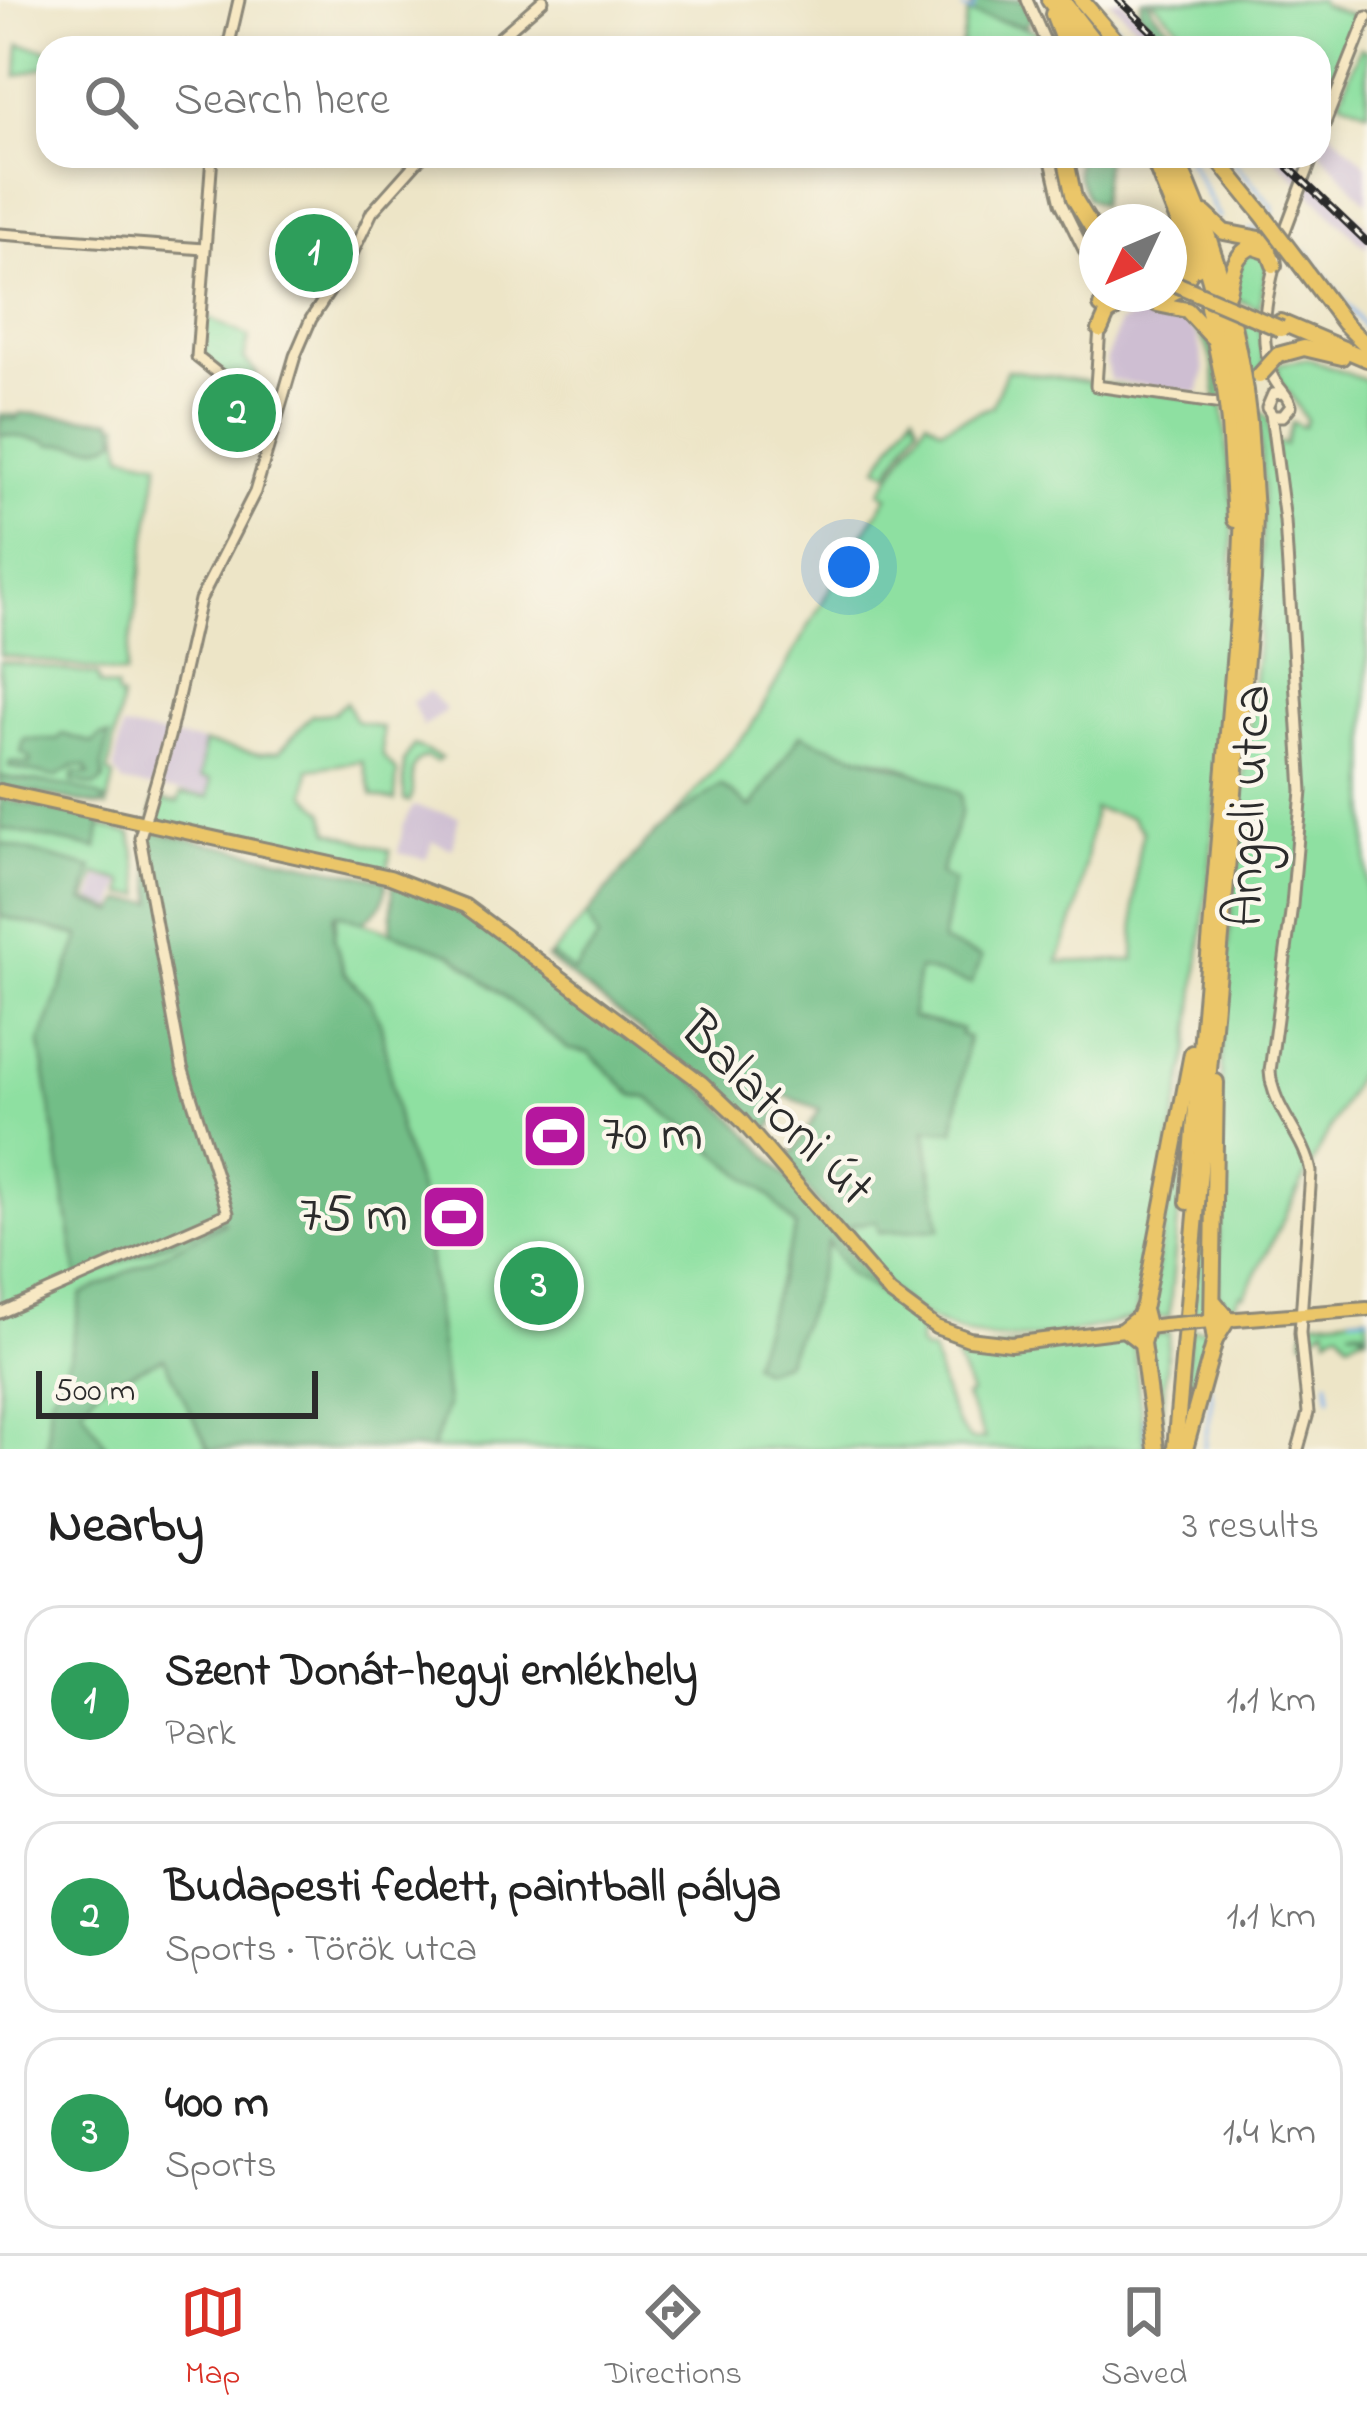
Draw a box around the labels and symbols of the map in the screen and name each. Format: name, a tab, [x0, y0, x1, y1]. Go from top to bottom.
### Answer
north arrow	[1079, 204, 1187, 312]
pin: 1	[275, 208, 353, 298]
pin: 2	[198, 368, 276, 458]
your location	[819, 537, 879, 597]
street label: Angeli utca	[1208, 683, 1295, 929]
street label: Balatoni út	[658, 994, 890, 1226]
place label: 70 m	[602, 1097, 703, 1175]
sports icon: 70 m	[520, 1101, 590, 1171]
place label: 75 m	[299, 1178, 408, 1256]
sports icon: 75 m	[419, 1182, 489, 1252]
pin: 3	[500, 1241, 578, 1331]
scale bar	[36, 1365, 318, 1418]

